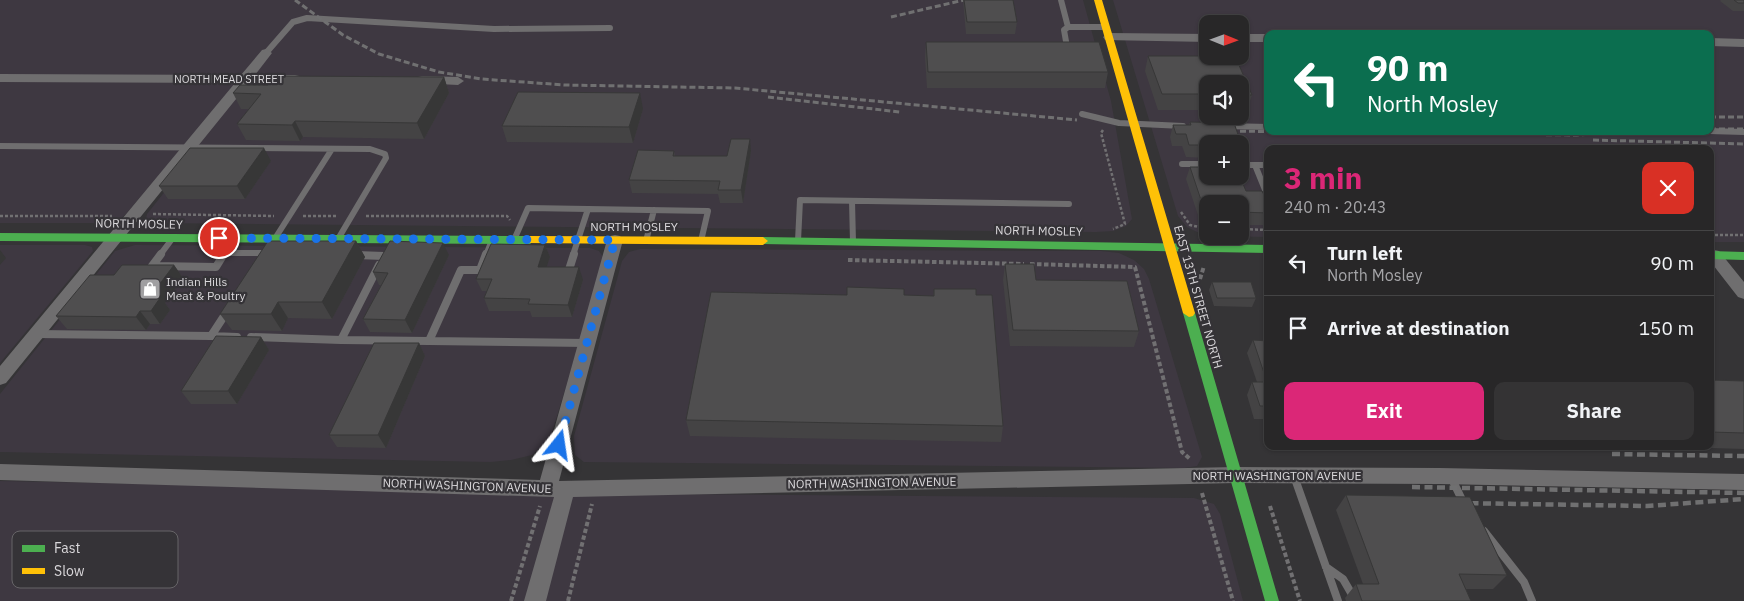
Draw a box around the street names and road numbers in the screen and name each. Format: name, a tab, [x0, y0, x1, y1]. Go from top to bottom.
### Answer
street label: NORTH MEAD STREET	[174, 72, 285, 86]
street label: NORTH MOSLEY	[95, 215, 183, 232]
street label: NORTH MOSLEY	[590, 219, 678, 234]
street label: NORTH MOSLEY	[995, 222, 1083, 239]
street label: EAST 13TH STREET NORTH	[1171, 223, 1226, 370]
street label: NORTH WASHINGTON AVENUE	[1192, 468, 1362, 483]
street label: NORTH WASHINGTON AVENUE	[787, 474, 957, 491]
street label: NORTH WASHINGTON AVENUE	[382, 475, 552, 496]

